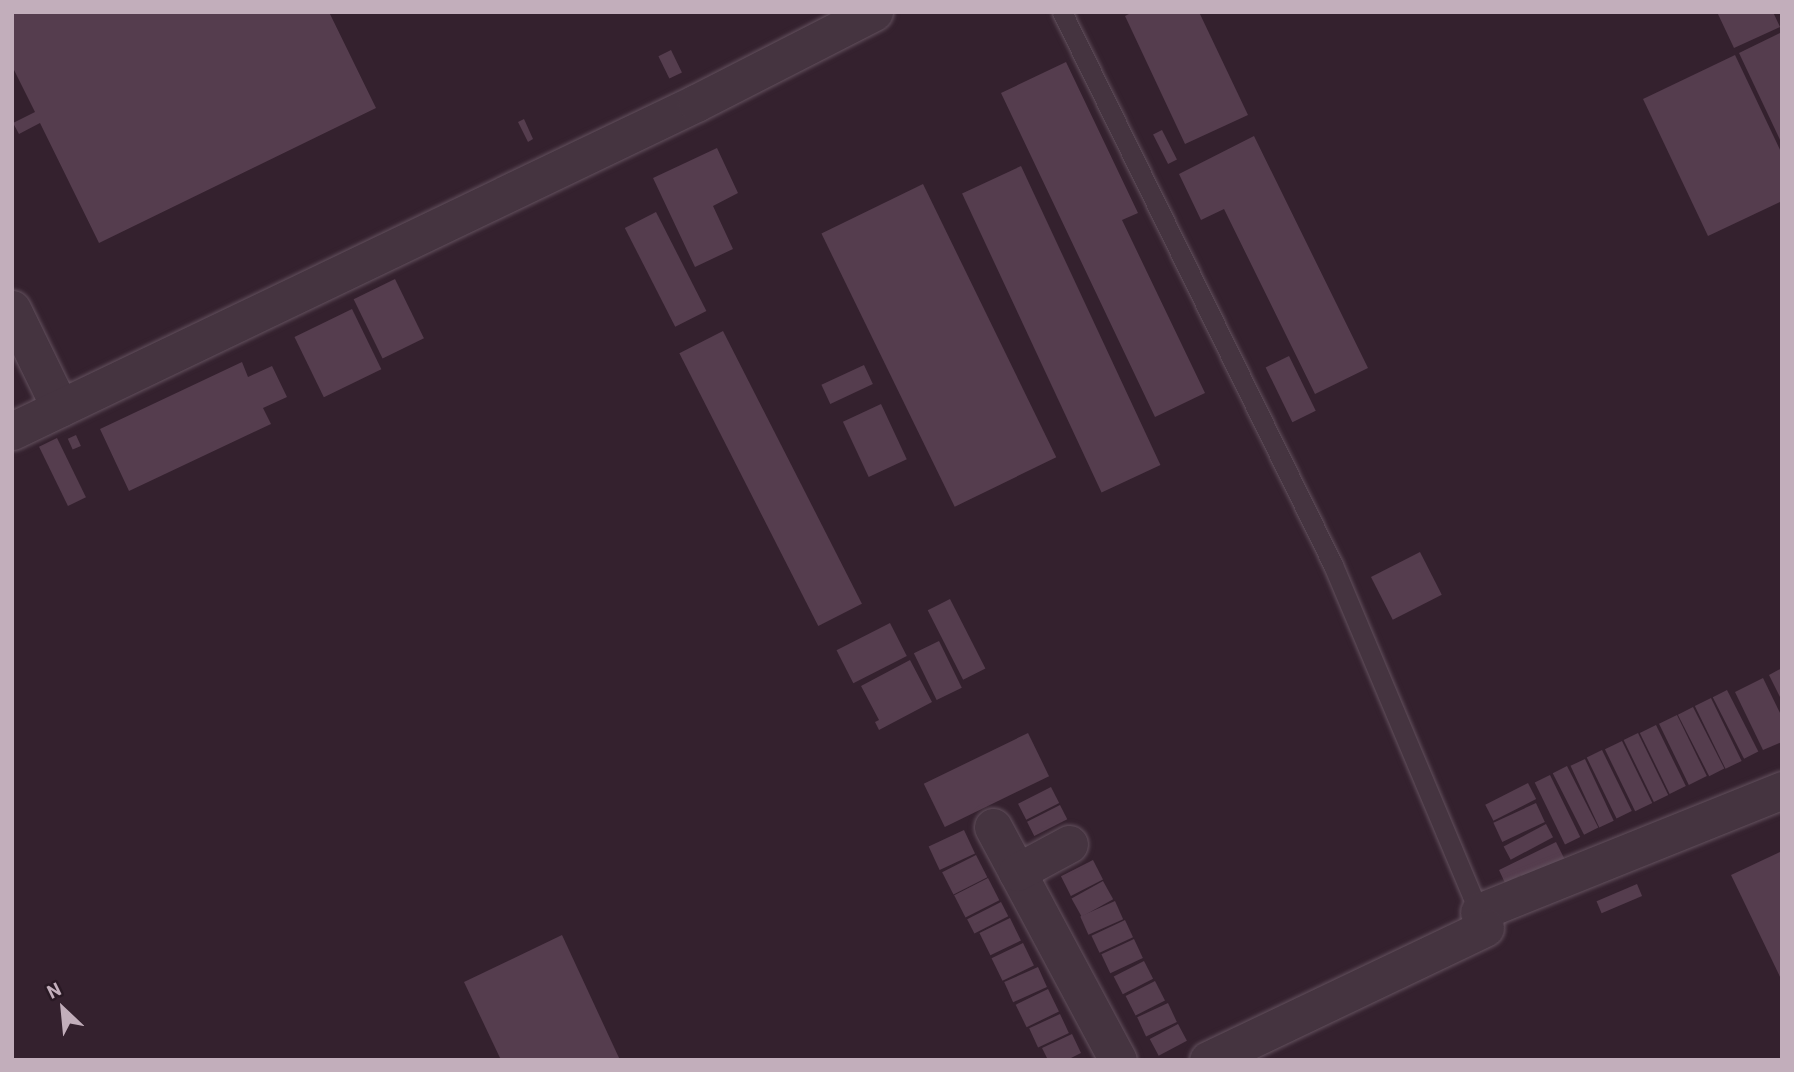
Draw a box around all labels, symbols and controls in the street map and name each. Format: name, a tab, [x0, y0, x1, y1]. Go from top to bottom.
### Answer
north arrow	[28, 974, 98, 1044]
text: N	[43, 977, 64, 1003]

